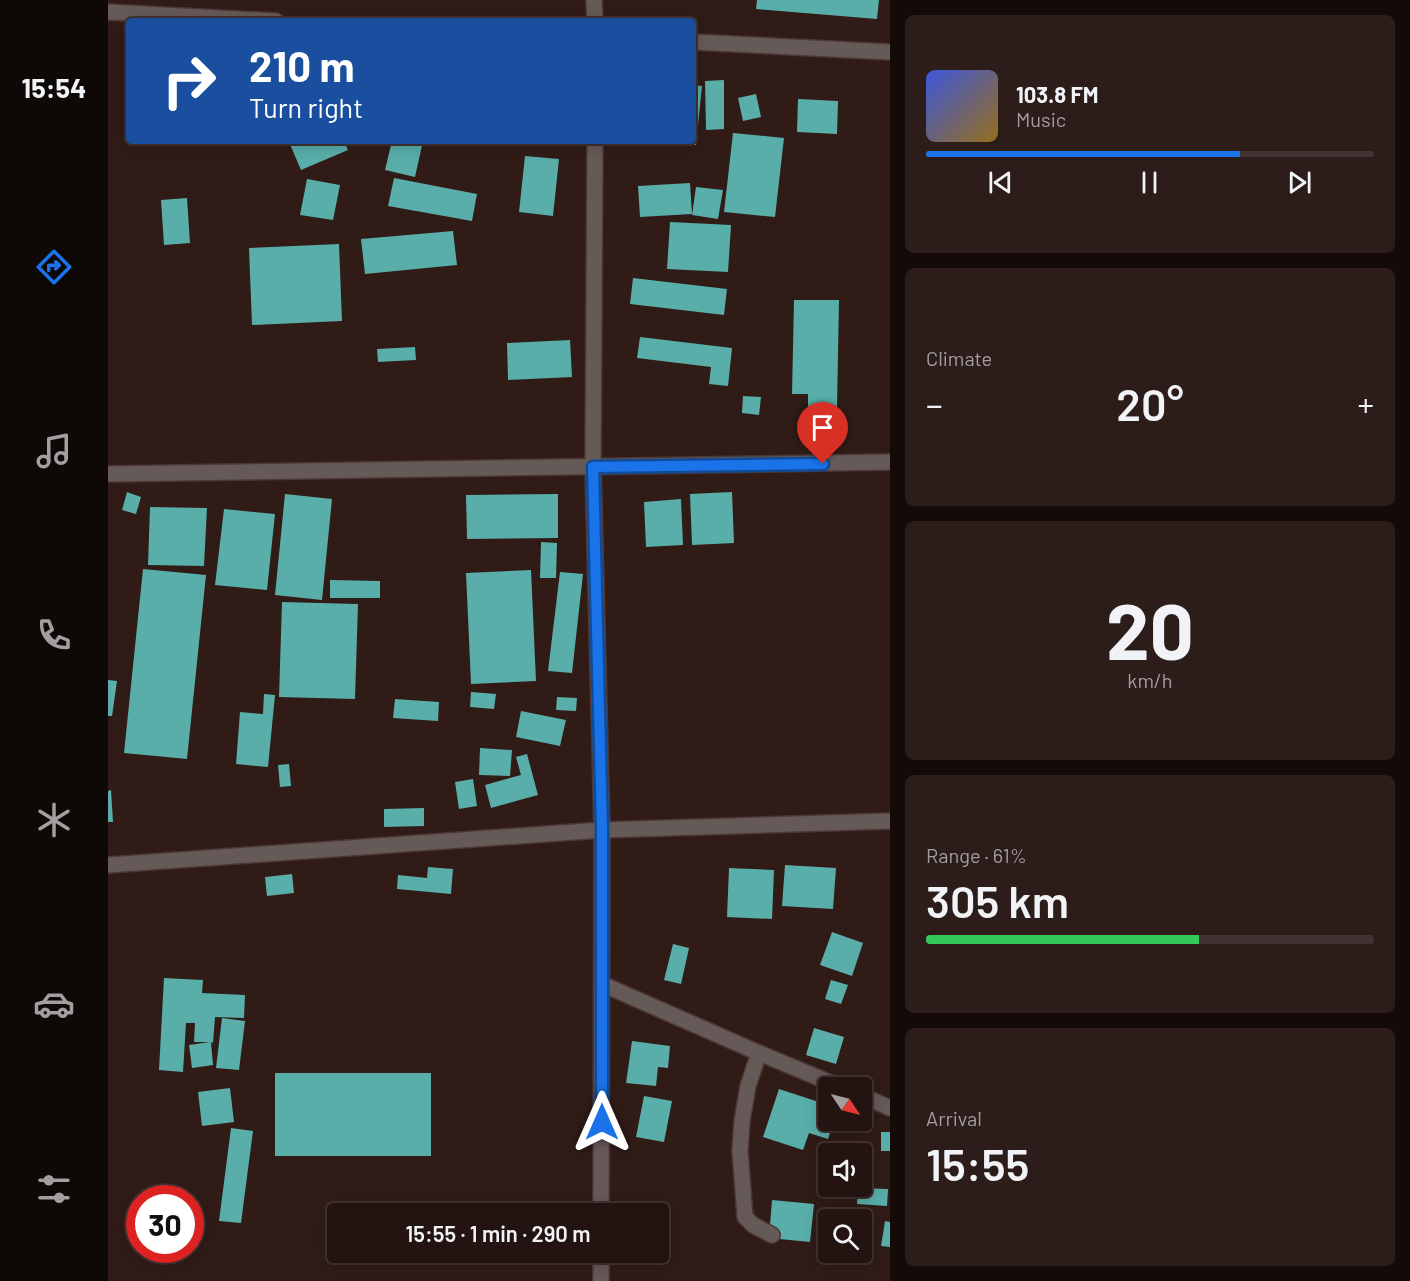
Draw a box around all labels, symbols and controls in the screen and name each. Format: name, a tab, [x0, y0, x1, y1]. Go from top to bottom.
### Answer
text: 210 m	[249, 40, 355, 90]
icon: right	[150, 42, 228, 120]
text: 15:54	[22, 71, 86, 103]
text: 103.8 FM	[1016, 81, 1099, 107]
text: Turn right	[249, 91, 363, 123]
text: Music	[1016, 107, 1066, 131]
icon: previous	[984, 166, 1017, 199]
icon: pause	[1133, 166, 1166, 199]
icon: next	[1283, 166, 1316, 199]
icon: directions	[33, 246, 75, 288]
text: Climate	[926, 346, 992, 370]
text: 20°	[1116, 376, 1184, 430]
text: −	[926, 384, 943, 424]
text: +	[1358, 384, 1374, 424]
pin	[797, 402, 848, 464]
icon: arrive	[806, 411, 839, 444]
icon: music	[33, 430, 75, 472]
text: 20	[1106, 582, 1194, 676]
icon: phone	[33, 614, 75, 656]
text: km/h	[1127, 668, 1173, 692]
icon: climate	[33, 799, 75, 841]
text: Range · 61%	[926, 843, 1027, 867]
text: 305 km	[926, 873, 1069, 927]
icon: car	[33, 983, 75, 1025]
north arrow	[818, 1077, 872, 1131]
map controls	[818, 1077, 872, 1263]
position arrow	[570, 1090, 634, 1154]
text: Arrival	[926, 1106, 982, 1130]
text: 15:55	[926, 1136, 1029, 1190]
button: sound	[818, 1143, 872, 1197]
icon: filters	[33, 1168, 75, 1210]
speed limit sign: 30	[126, 1185, 204, 1263]
button: search	[818, 1209, 872, 1263]
text: 15:55 · 1 min · 290 m	[406, 1220, 590, 1246]

